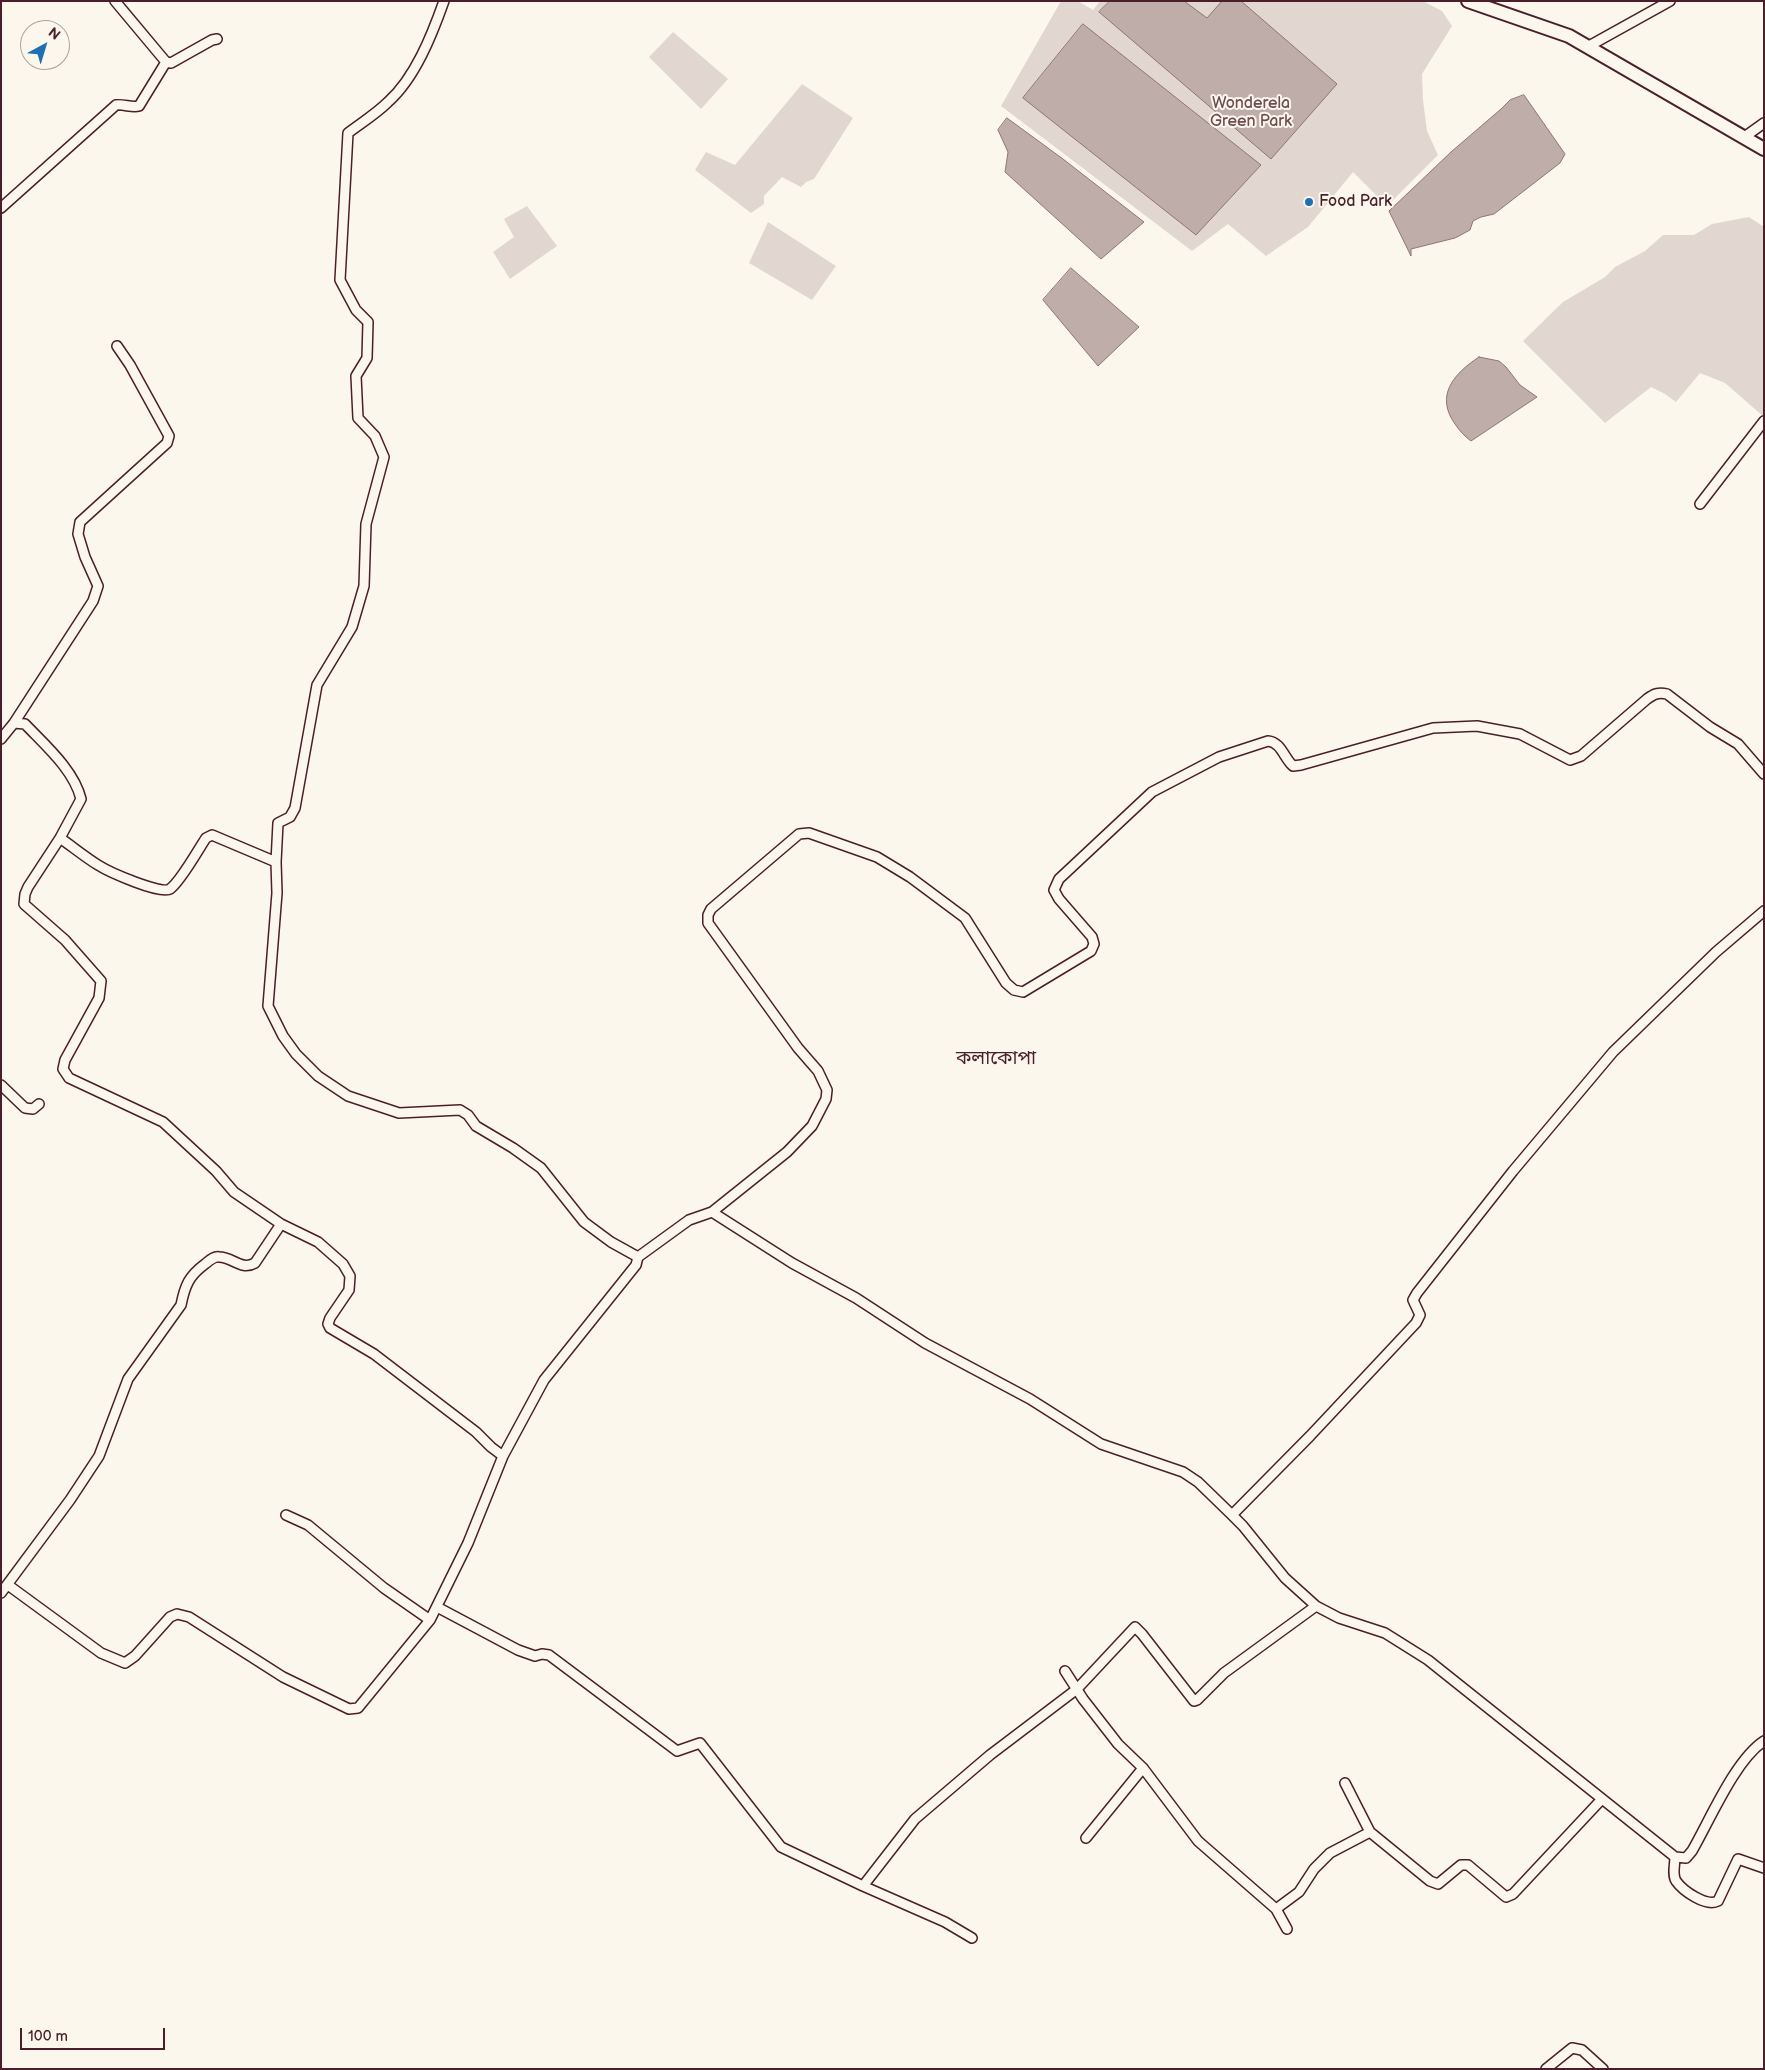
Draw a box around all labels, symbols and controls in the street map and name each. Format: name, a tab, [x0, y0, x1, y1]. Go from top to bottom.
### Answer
north arrow	[20, 20, 70, 70]
text: N	[45, 24, 64, 44]
park label: Wonderela Green Park	[1210, 94, 1292, 132]
place label: Food Park	[1319, 192, 1392, 212]
marker: Food Park	[1303, 196, 1315, 208]
district label: কলাকোপা	[956, 1048, 1036, 1070]
scale bar	[22, 2018, 168, 2050]
text: 100 m	[28, 2027, 68, 2046]

